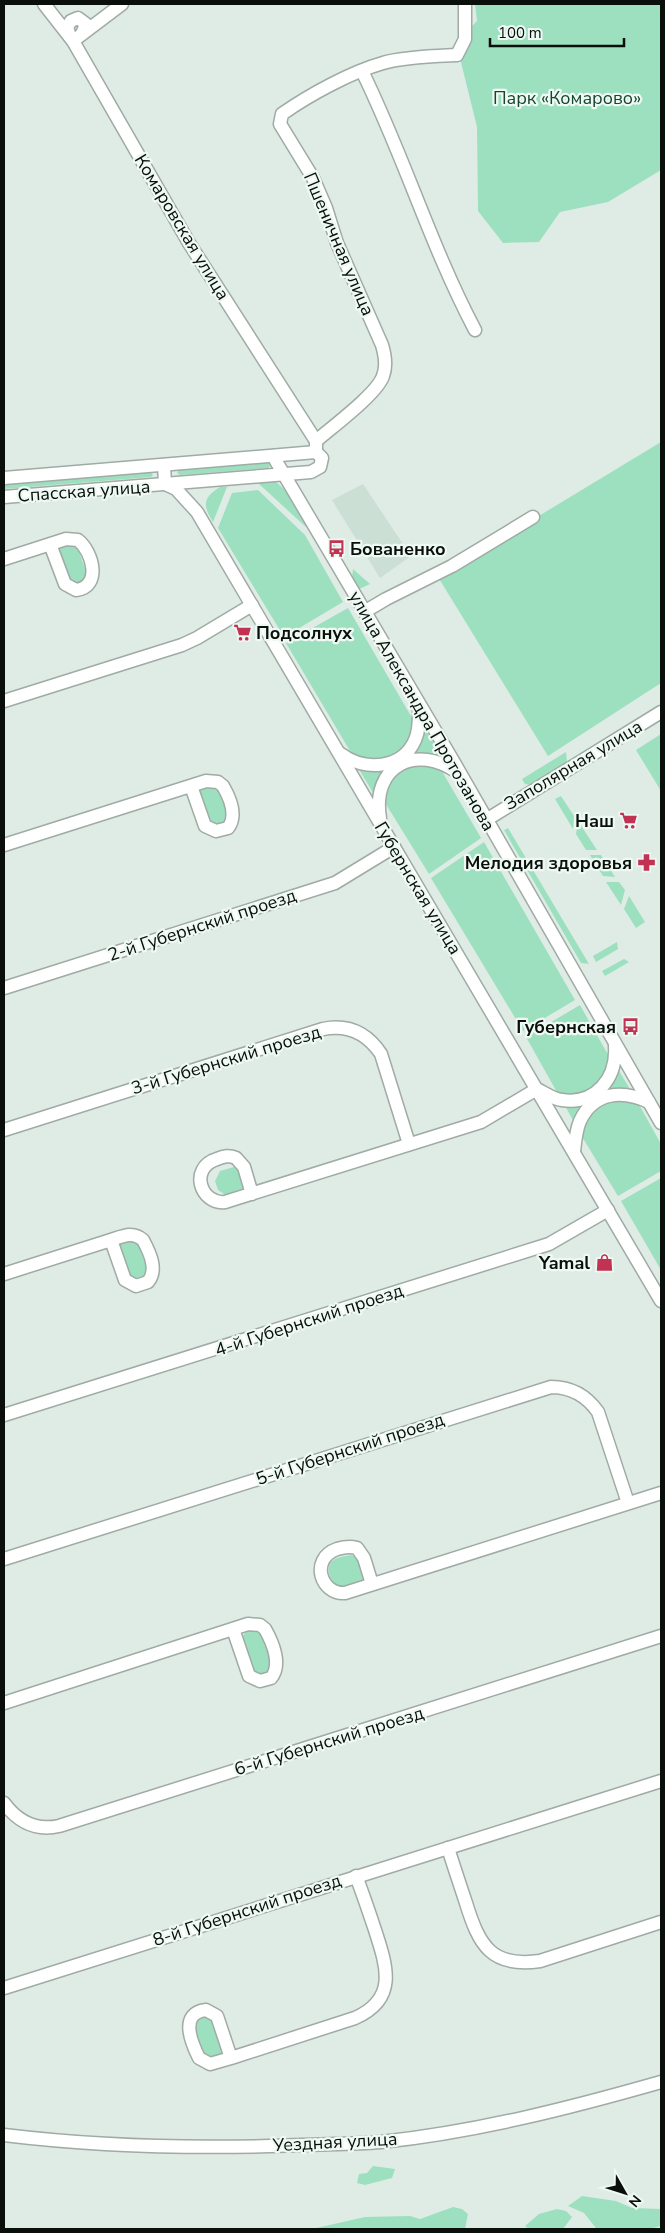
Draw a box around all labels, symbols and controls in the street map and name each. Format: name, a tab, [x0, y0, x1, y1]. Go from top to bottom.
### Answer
scale bar	[490, 15, 624, 47]
text: 100 m	[498, 23, 542, 43]
park label: Парк «Комарово»	[493, 86, 641, 110]
street label: Комаровская улица	[129, 150, 235, 304]
street label: Пшеничная улица	[298, 169, 380, 319]
street label: Спасская улица	[17, 474, 151, 508]
place label: Бованенко	[350, 537, 446, 561]
bus stop icon: Бованенко	[326, 539, 346, 559]
street label: улица Александра Протозанова	[343, 587, 501, 835]
place label: Подсолнух	[256, 621, 353, 645]
supermarket icon: Подсолнух	[232, 623, 252, 643]
street label: Заполярная улица	[499, 714, 647, 816]
place label: Наш	[575, 809, 614, 833]
supermarket icon: Наш	[618, 811, 638, 831]
street label: Губернская улица	[369, 817, 467, 959]
place label: Мелодия здоровья	[465, 851, 632, 875]
pharmacy icon: Мелодия здоровья	[636, 853, 656, 873]
street label: 2-й Губернский проезд	[105, 883, 300, 967]
place label: Губернская	[516, 1015, 616, 1039]
bus stop icon: Губернская	[620, 1017, 640, 1037]
street label: 3-й Губернский проезд	[128, 1020, 324, 1100]
place label: Yamal	[538, 1251, 590, 1275]
shop icon: Yamal	[594, 1253, 614, 1273]
street label: 4-й Губернский проезд	[212, 1278, 407, 1362]
street label: 5-й Губернский проезд	[253, 1407, 448, 1491]
street label: 6-й Губернский проезд	[231, 1701, 427, 1781]
street label: 8-й Губернский проезд	[150, 1868, 345, 1952]
street label: Уездная улица	[271, 2127, 398, 2157]
north arrow	[600, 2168, 650, 2218]
text: N	[624, 2191, 645, 2211]

